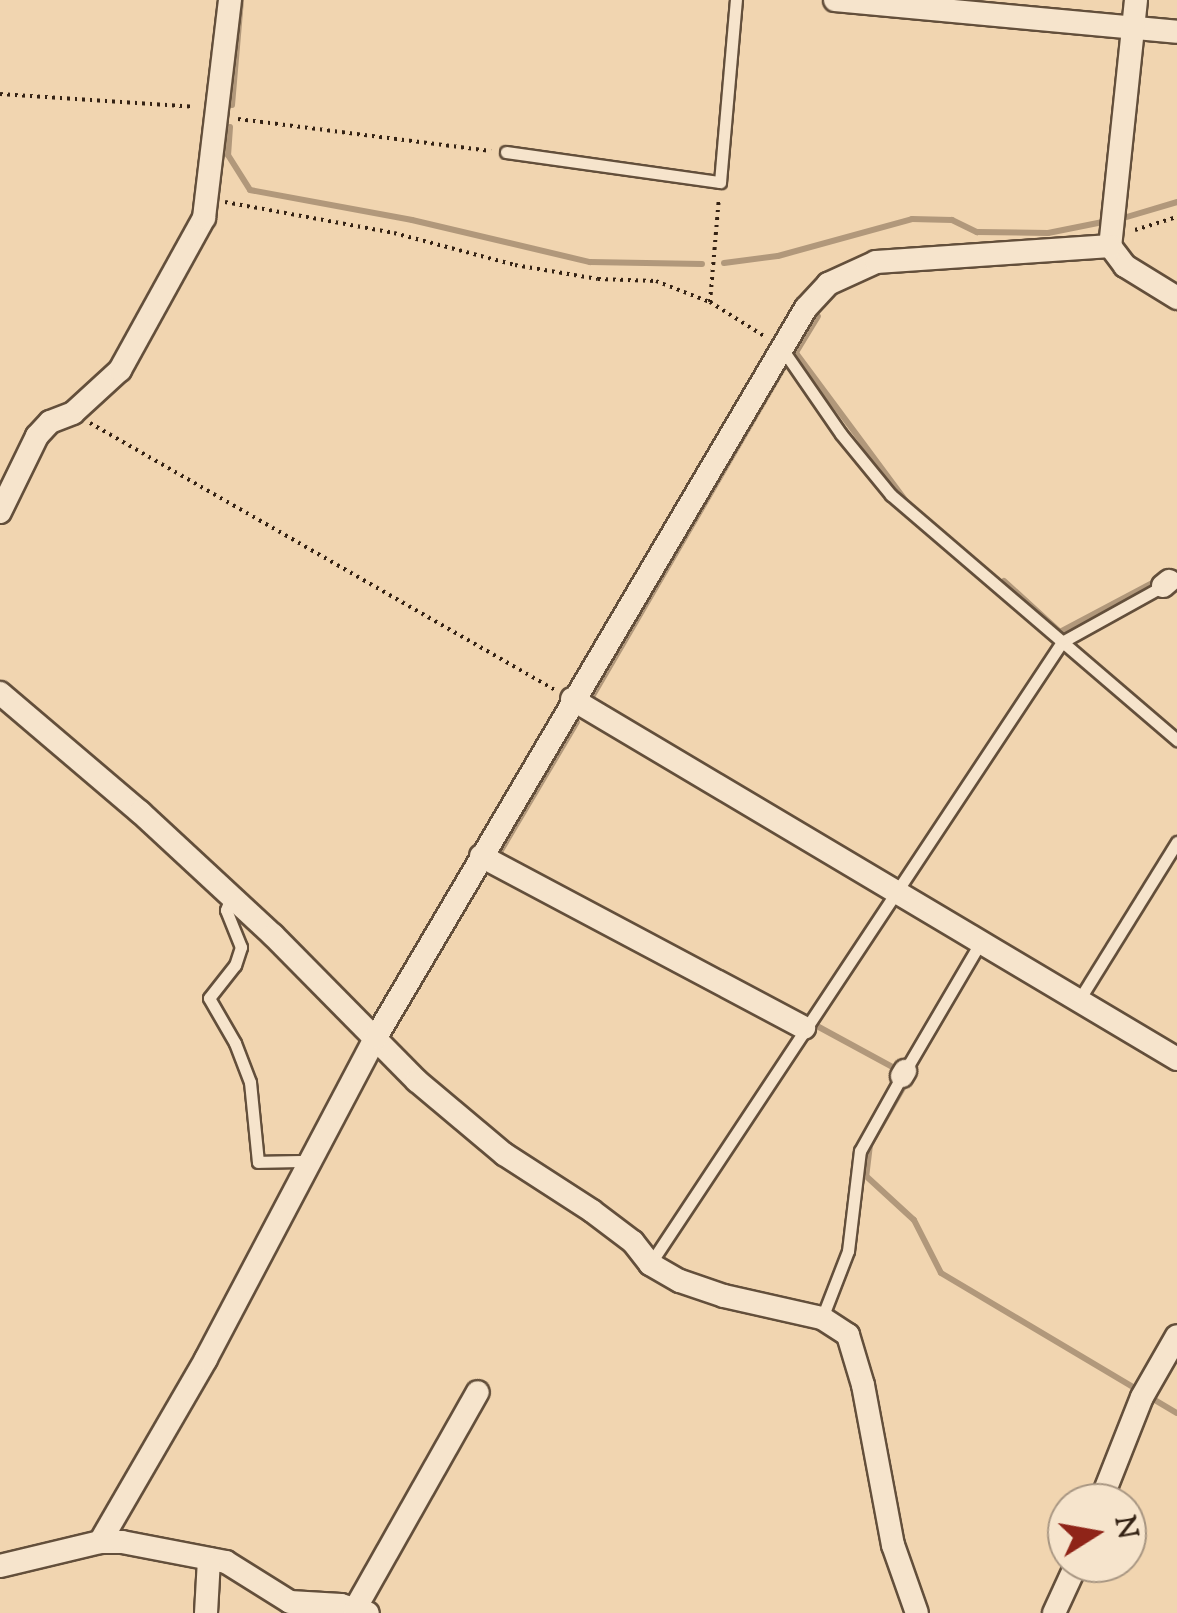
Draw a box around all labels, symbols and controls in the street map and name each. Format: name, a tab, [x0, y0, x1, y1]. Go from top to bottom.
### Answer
north arrow	[1047, 1483, 1147, 1583]
text: N	[1103, 1513, 1146, 1542]

